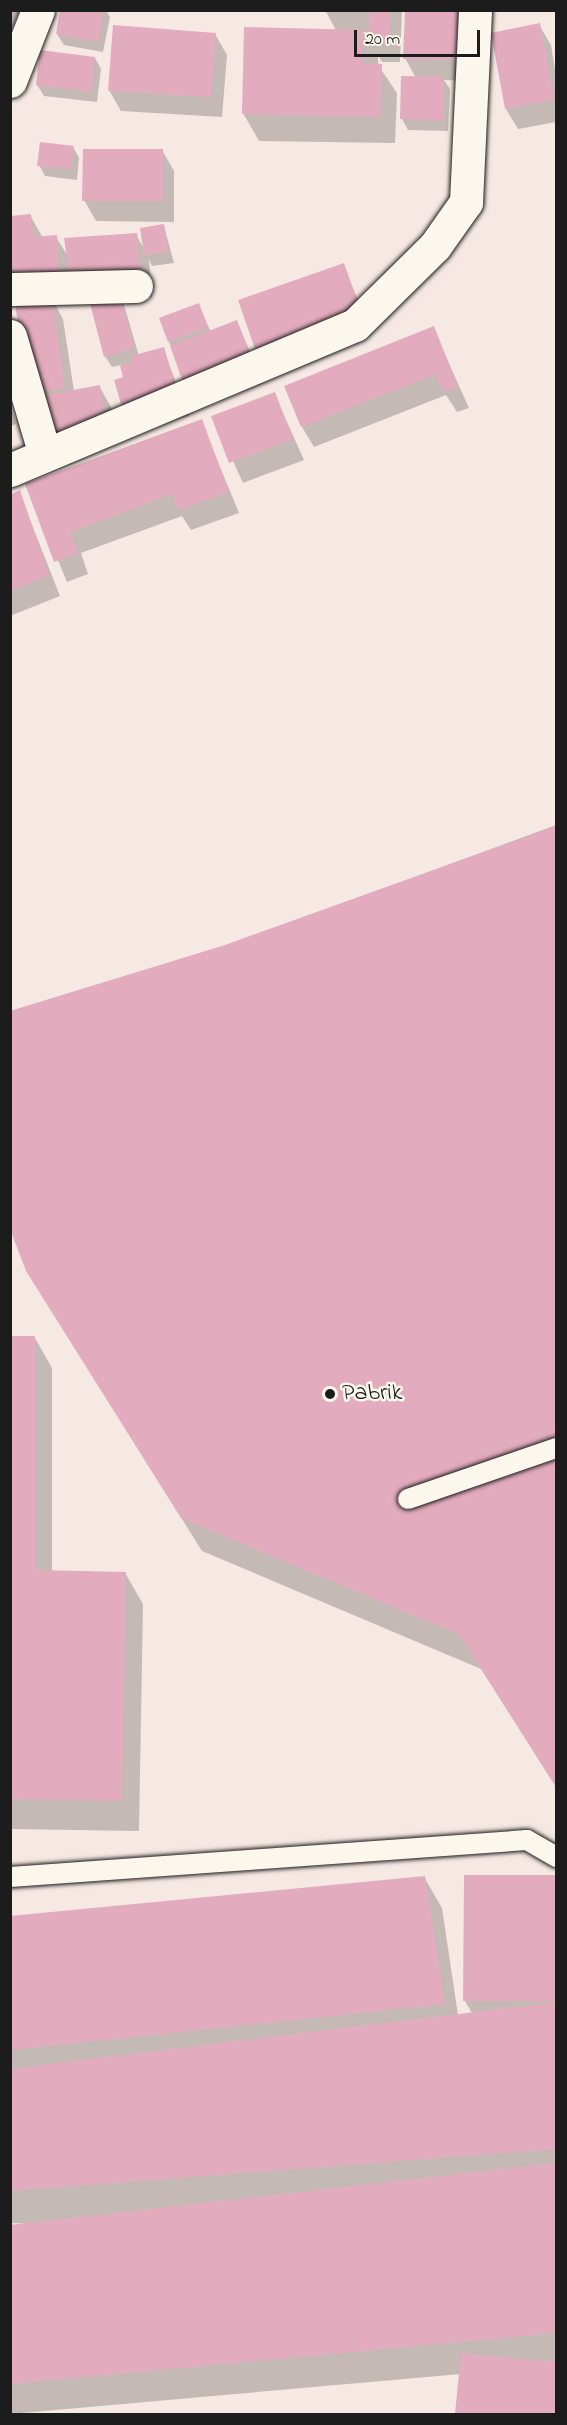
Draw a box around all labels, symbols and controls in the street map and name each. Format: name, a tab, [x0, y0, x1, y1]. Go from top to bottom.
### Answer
scale bar	[357, 18, 483, 56]
text: 20 m	[365, 27, 400, 53]
place label: Pabrik	[342, 1380, 402, 1408]
marker: Pabrik	[323, 1387, 337, 1401]

